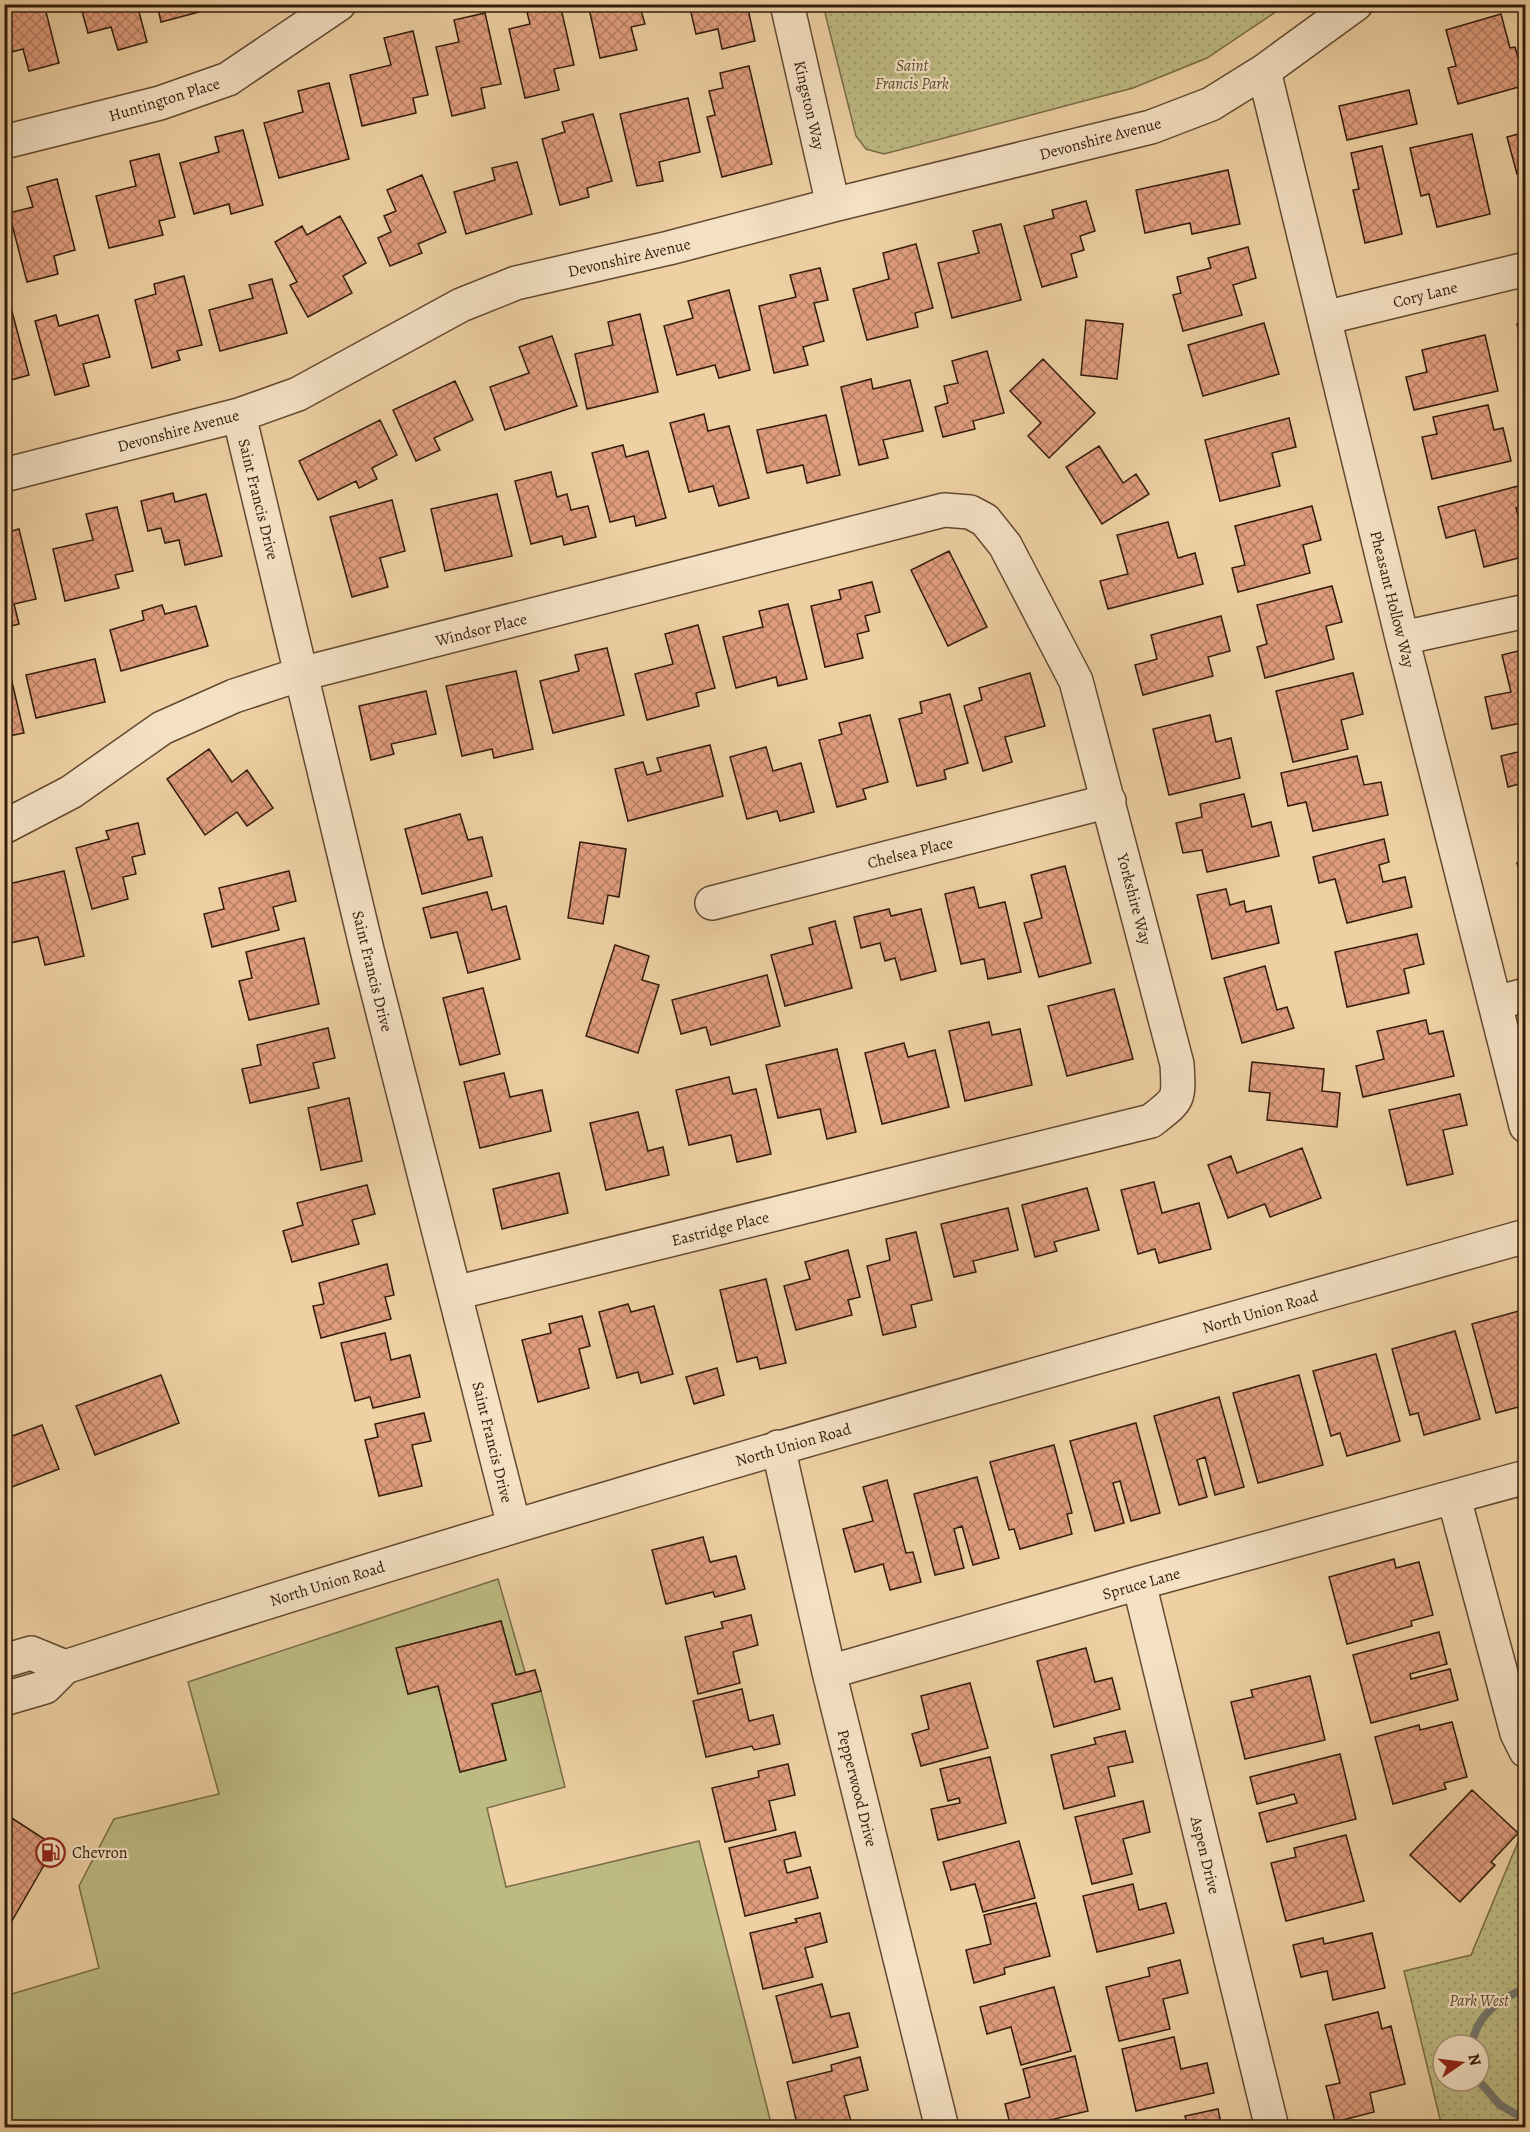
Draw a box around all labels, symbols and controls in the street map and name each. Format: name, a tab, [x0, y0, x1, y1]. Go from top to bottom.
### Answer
park label: Saint Francis Park	[875, 55, 949, 95]
street label: Kingston Way	[788, 58, 830, 153]
street label: Huntington Place	[106, 73, 223, 127]
street label: Devonshire Avenue	[1037, 112, 1164, 166]
street label: Devonshire Avenue	[566, 233, 693, 283]
street label: Cory Lane	[1391, 276, 1460, 314]
street label: Devonshire Avenue	[115, 404, 242, 458]
street label: Saint Francis Drive	[232, 436, 284, 562]
street label: Pheasant Hollow Way	[1364, 528, 1420, 671]
street label: Windsor Place	[432, 608, 529, 652]
street label: Chelsea Place	[865, 832, 955, 874]
street label: Yorkshire Way	[1111, 850, 1157, 948]
street label: Saint Francis Drive	[346, 908, 398, 1034]
street label: Eastridge Place	[669, 1206, 771, 1252]
street label: North Union Road	[1200, 1285, 1321, 1339]
street label: Saint Francis Drive	[466, 1379, 518, 1505]
street label: North Union Road	[733, 1418, 854, 1472]
street label: North Union Road	[267, 1556, 388, 1612]
street label: Spruce Lane	[1100, 1562, 1183, 1606]
street label: Pepperwood Drive	[832, 1727, 882, 1849]
street label: Aspen Drive	[1185, 1813, 1225, 1896]
fuel station icon: Chevron	[35, 1836, 67, 1868]
place label: Chevron	[72, 1842, 128, 1864]
park label: Park West	[1449, 1990, 1510, 2012]
north arrow	[1431, 2033, 1491, 2093]
text: N	[1463, 2051, 1487, 2068]

